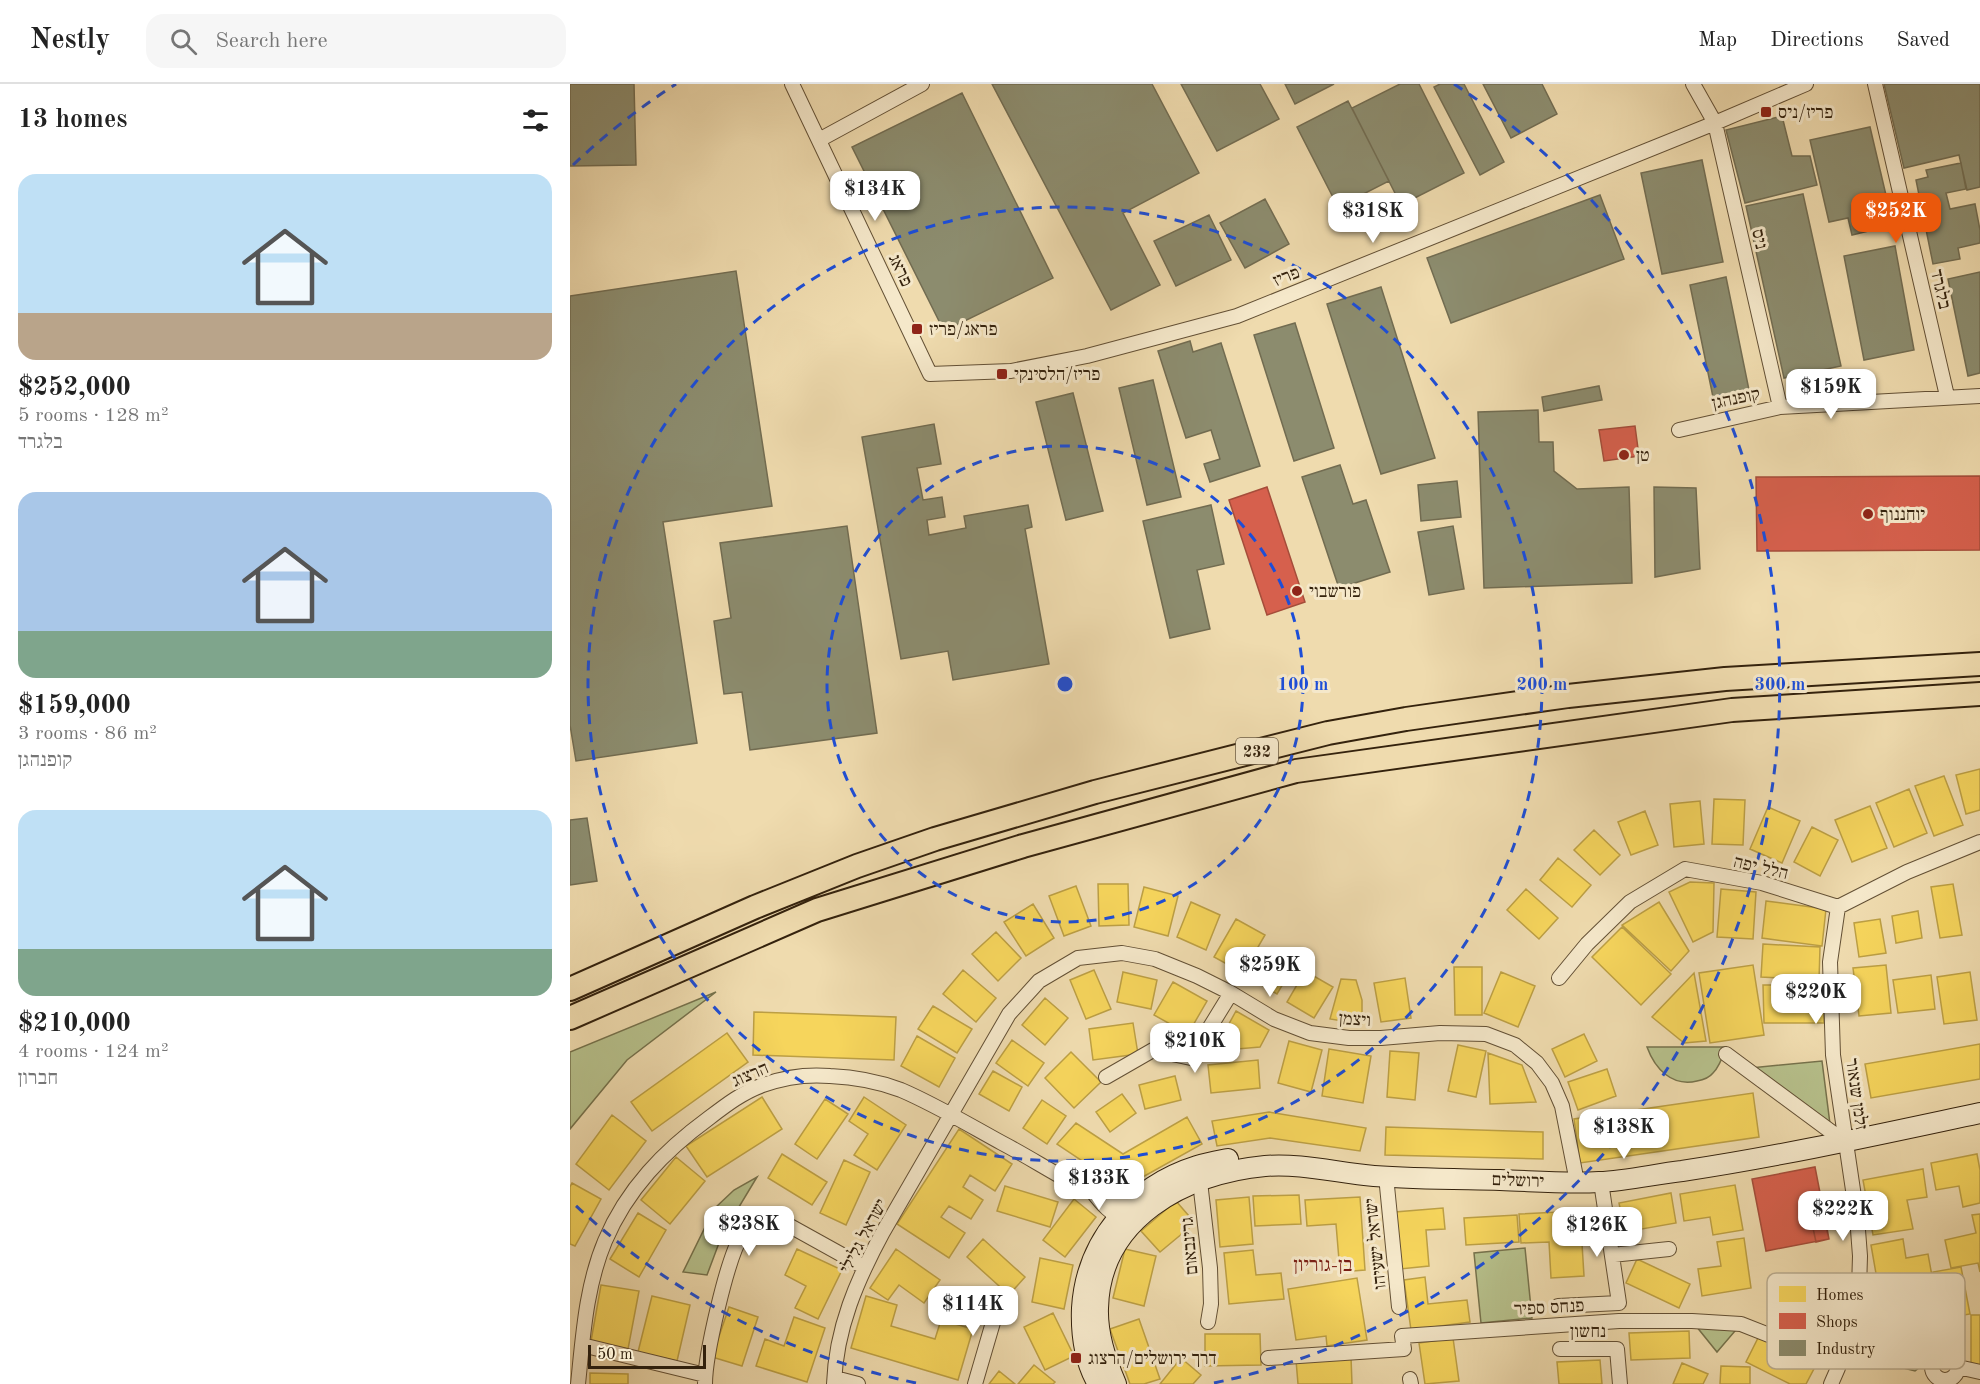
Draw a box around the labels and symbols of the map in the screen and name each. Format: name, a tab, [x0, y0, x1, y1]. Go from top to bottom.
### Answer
place label: פריז/ניס	[1778, 104, 1833, 122]
marker: פריז/ניס	[1759, 105, 1773, 119]
pin: $134K	[833, 171, 917, 222]
pin: $318K	[1331, 193, 1415, 244]
pin: $252K	[1854, 193, 1938, 244]
street label: ניס	[1748, 227, 1770, 251]
street label: פראג	[885, 252, 915, 289]
street label: פריז	[1270, 264, 1302, 290]
street label: בלגרד	[1927, 267, 1954, 311]
place label: פראג/פריז	[929, 321, 998, 339]
marker: פראג/פריז	[910, 322, 924, 336]
place label: פריז/הלסינקי	[1014, 365, 1100, 384]
marker: פריז/הלסינקי	[995, 367, 1009, 381]
pin: $159K	[1789, 369, 1873, 420]
street label: קופנהגן	[1710, 385, 1762, 413]
place label: טן	[1636, 447, 1650, 465]
marker: טן	[1617, 448, 1631, 462]
place label: יוחננוף	[1880, 506, 1925, 524]
marker: יוחננוף	[1861, 507, 1875, 521]
place label: פורשבוי	[1309, 583, 1361, 601]
marker: פורשבוי	[1290, 584, 1304, 598]
centre of rings	[1055, 674, 1075, 694]
text: 100 m	[1278, 676, 1328, 694]
text: 200 m	[1517, 676, 1567, 694]
text: 300 m	[1755, 676, 1805, 694]
road number: 232	[1236, 738, 1278, 764]
street label: הלל יפה	[1732, 852, 1790, 883]
pin: $259K	[1228, 947, 1312, 998]
pin: $220K	[1774, 974, 1858, 1025]
street label: ויצמן	[1338, 1010, 1372, 1030]
pin: $210K	[1153, 1023, 1237, 1074]
street label: זלמן שנאור	[1842, 1057, 1871, 1131]
street label: הרצוג	[729, 1059, 771, 1091]
pin: $138K	[1582, 1109, 1666, 1160]
pin: $133K	[1057, 1160, 1141, 1211]
street label: ירושלים	[1491, 1170, 1545, 1191]
pin: $222K	[1801, 1191, 1885, 1242]
street label: ישראל גלילי	[836, 1196, 891, 1277]
street label: ישראל ישעיהו	[1361, 1197, 1390, 1291]
pin: $238K	[707, 1206, 791, 1257]
pin: $126K	[1555, 1207, 1639, 1258]
street label: גרינבאום	[1178, 1216, 1202, 1276]
district label: בן-גוריון	[1294, 1256, 1352, 1276]
legend	[1767, 1273, 1965, 1369]
pin: $114K	[931, 1286, 1015, 1337]
text: Homes	[1816, 1288, 1864, 1304]
street label: פנחס ספיר	[1513, 1297, 1585, 1319]
text: Shops	[1816, 1315, 1858, 1331]
street label: נחשון	[1570, 1323, 1606, 1341]
scale bar	[588, 1342, 706, 1370]
text: Industry	[1816, 1342, 1876, 1358]
place label: דרך ירושלים/הרצוג	[1088, 1349, 1217, 1368]
marker: דרך ירושלים/הרצוג	[1069, 1351, 1083, 1365]

